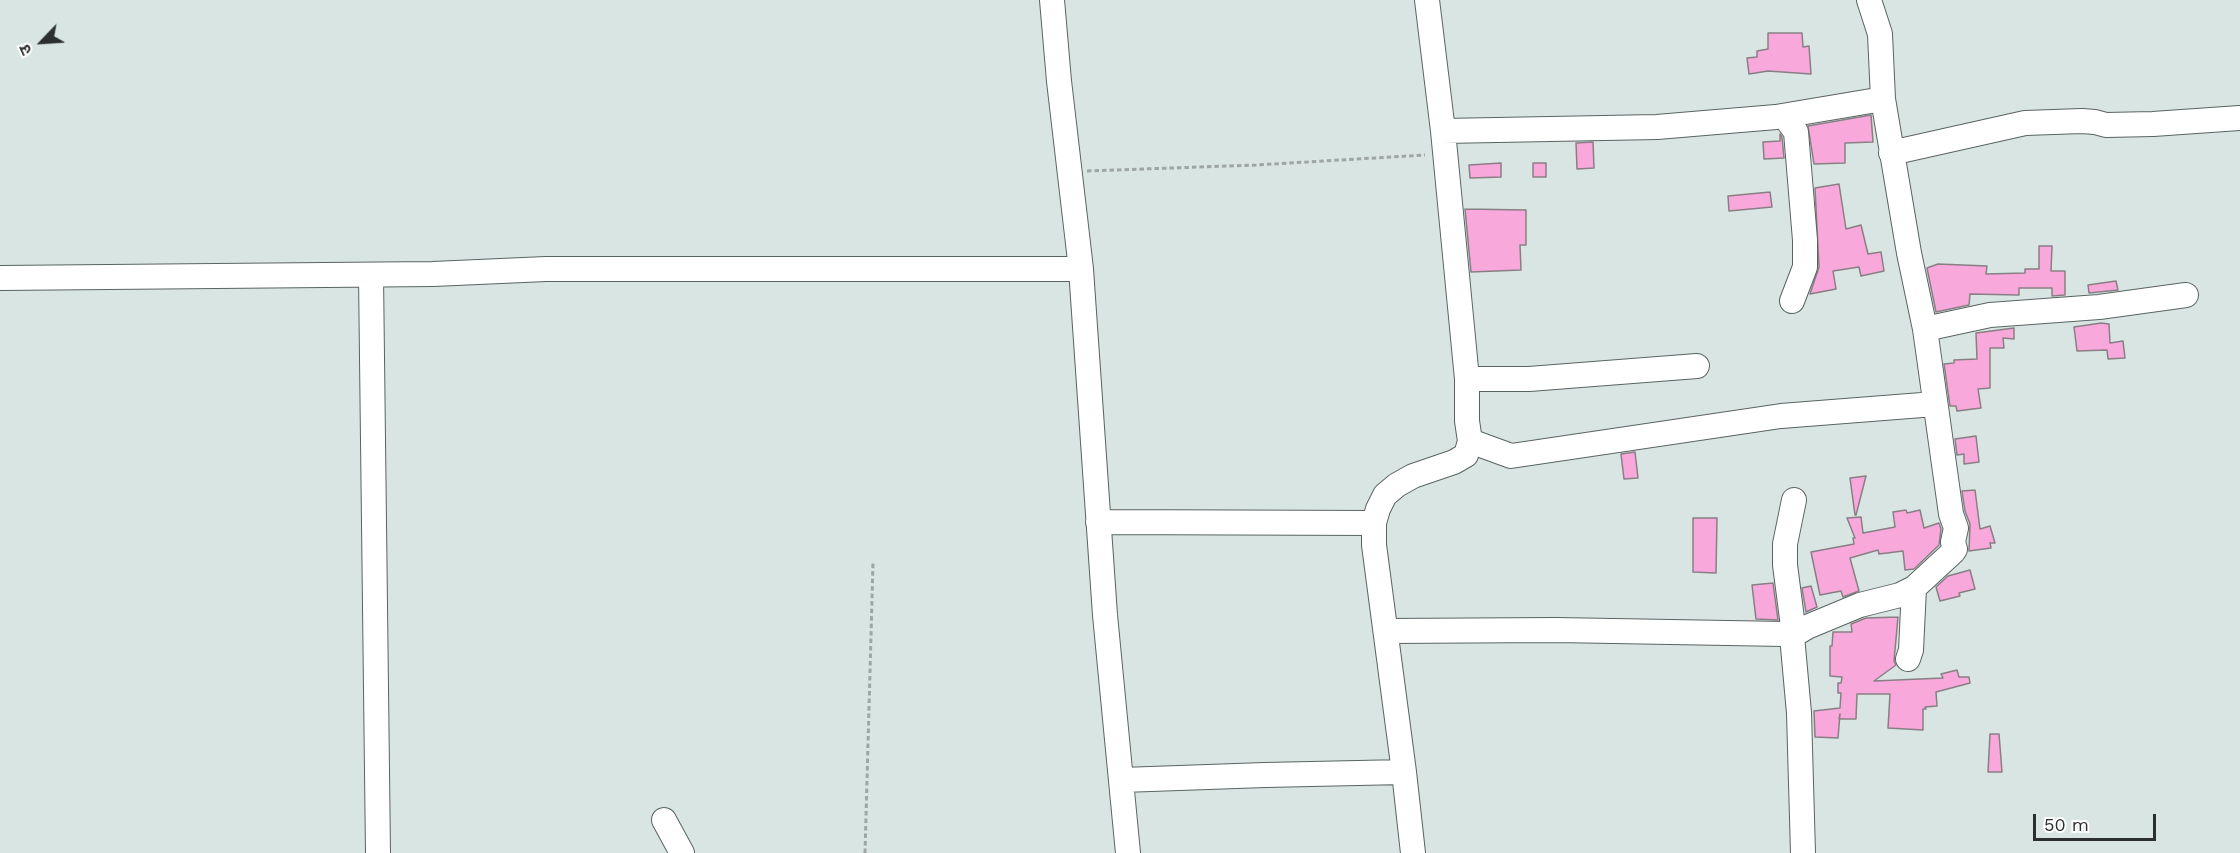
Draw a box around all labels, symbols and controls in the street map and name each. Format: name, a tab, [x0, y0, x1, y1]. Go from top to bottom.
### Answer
north arrow	[12, 12, 72, 72]
text: उ	[15, 42, 36, 58]
scale bar	[2036, 802, 2159, 840]
text: 50 m	[2044, 814, 2089, 835]

